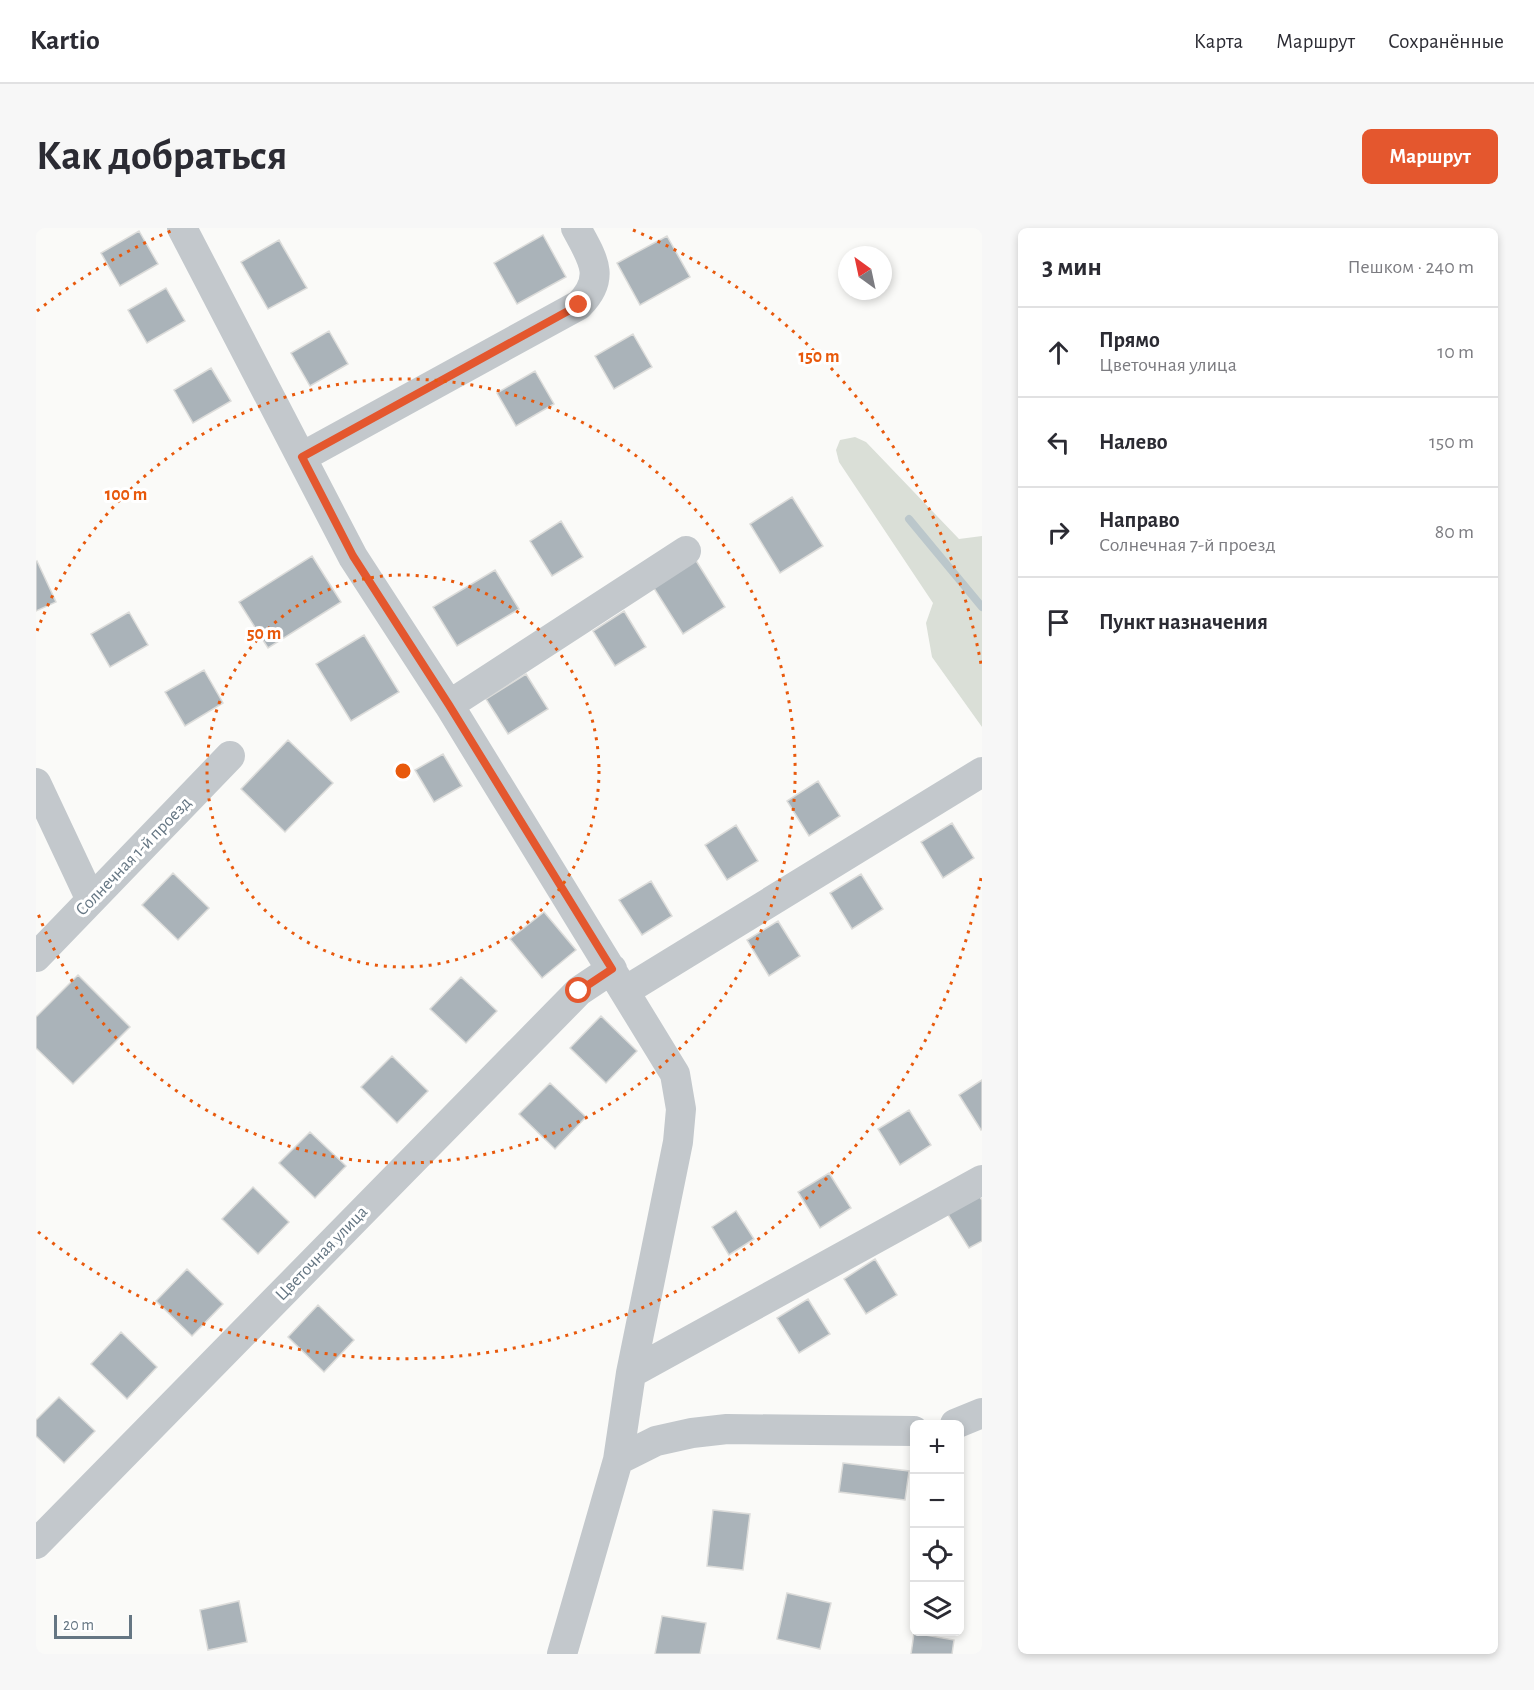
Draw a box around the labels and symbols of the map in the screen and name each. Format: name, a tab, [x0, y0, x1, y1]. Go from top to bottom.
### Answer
north arrow	[838, 246, 892, 300]
route end	[565, 291, 591, 317]
text: 150 m	[799, 348, 839, 366]
text: 100 m	[105, 486, 147, 504]
text: 50 m	[247, 625, 281, 643]
centre of rings	[393, 761, 413, 781]
street label: Солнечная 1-й проезд	[73, 794, 195, 920]
route start	[565, 977, 591, 1003]
street label: Цветочная улица	[272, 1203, 371, 1305]
scale bar	[54, 1612, 132, 1640]

